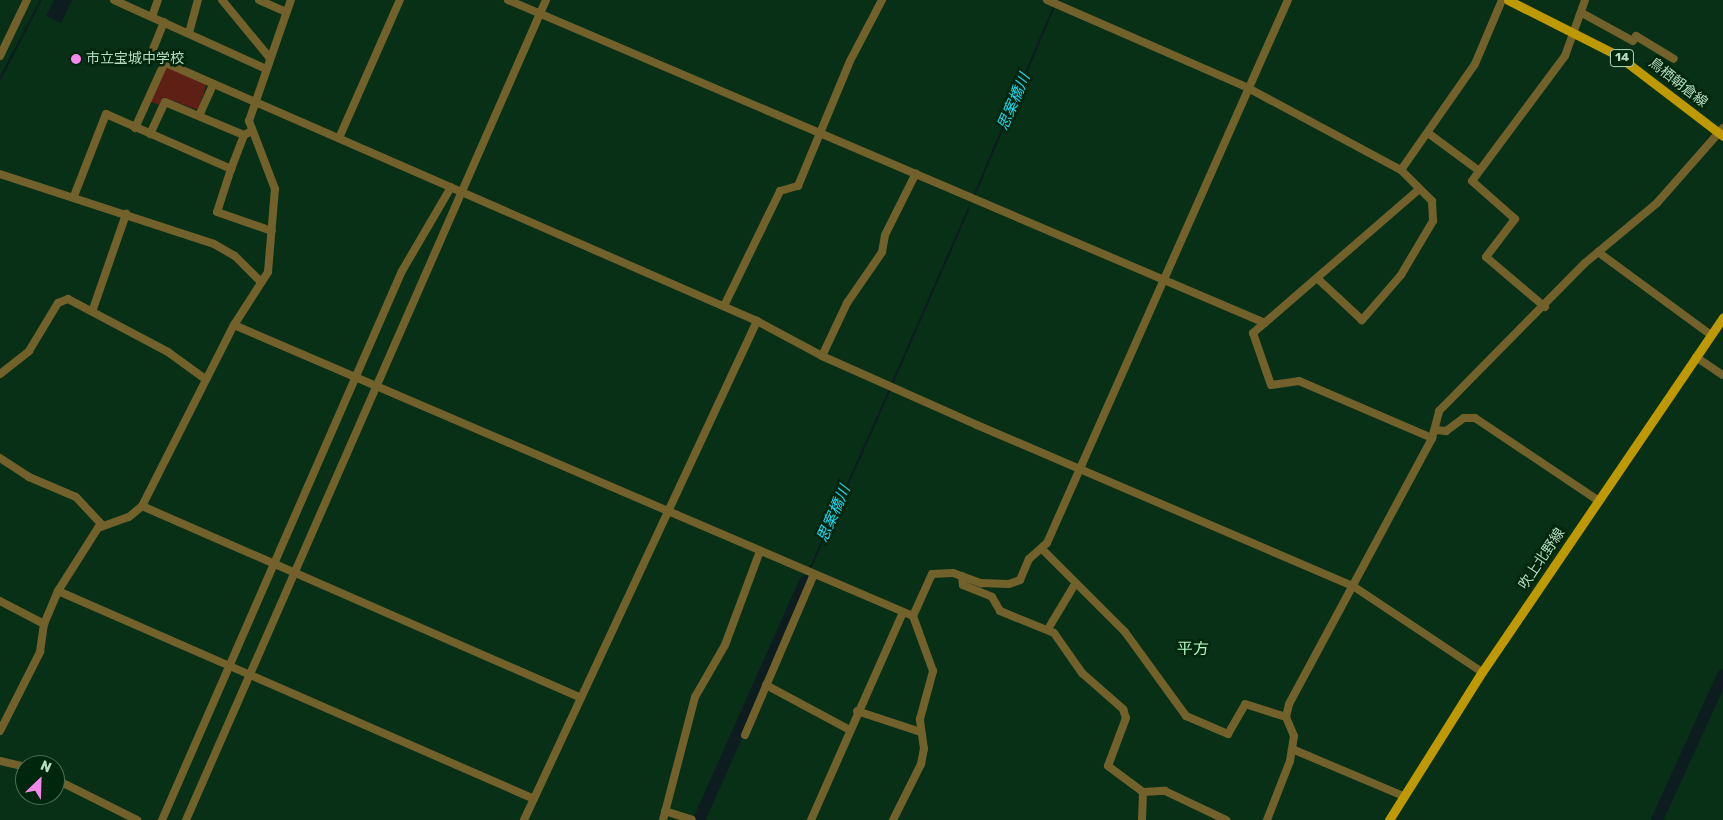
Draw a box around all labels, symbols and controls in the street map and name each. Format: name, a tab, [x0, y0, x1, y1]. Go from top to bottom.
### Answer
road number: 14	[1610, 48, 1634, 68]
place label: 市立宝城中学校	[86, 51, 184, 67]
marker: 市立宝城中学校	[70, 53, 82, 65]
street label: 鳥栖朝倉線	[1645, 55, 1711, 111]
water label: 思案橋川	[994, 71, 1034, 133]
water label: 思案橋川	[814, 483, 854, 545]
street label: 吹上北野線	[1515, 525, 1569, 593]
district label: 平方	[1177, 639, 1209, 659]
north arrow	[15, 755, 65, 805]
text: N	[38, 757, 54, 777]

